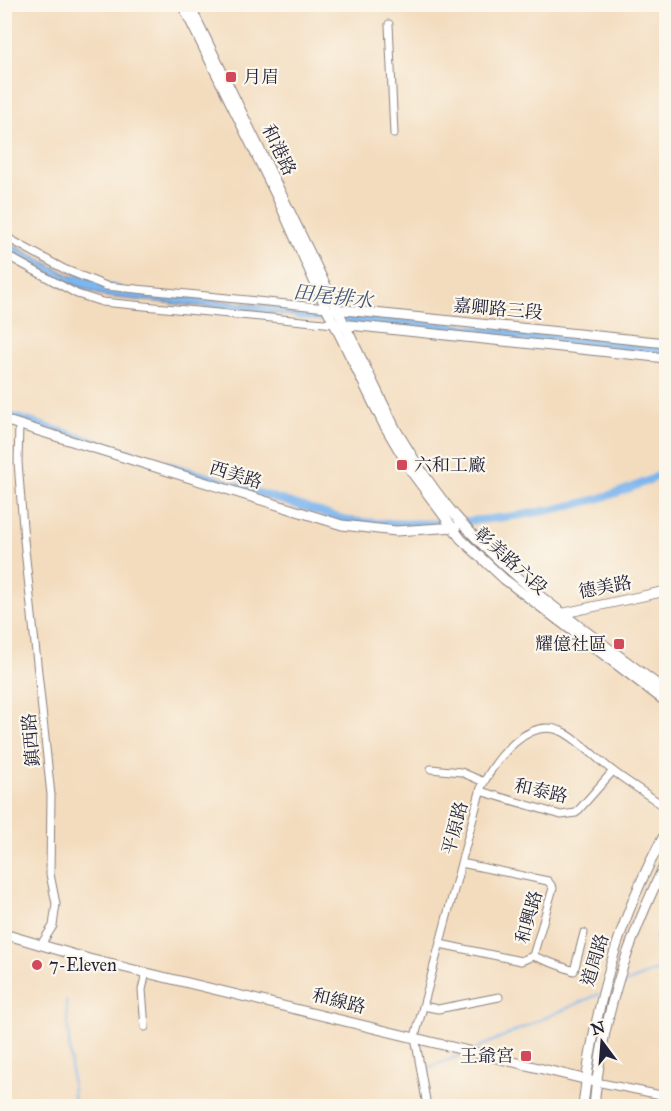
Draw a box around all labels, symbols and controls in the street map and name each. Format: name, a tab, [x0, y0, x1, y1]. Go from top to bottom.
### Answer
place label: 月眉	[243, 66, 279, 88]
marker: 月眉	[224, 70, 238, 84]
street label: 和港路	[257, 121, 301, 179]
water label: 田尾排水	[292, 279, 376, 313]
street label: 嘉卿路三段	[452, 294, 544, 324]
place label: 六和工廠	[414, 454, 486, 476]
street label: 西美路	[207, 457, 265, 493]
marker: 六和工廠	[395, 458, 409, 472]
street label: 彰美路六段	[470, 523, 552, 599]
street label: 德美路	[576, 571, 634, 603]
place label: 耀億社區	[535, 633, 607, 655]
marker: 耀億社區	[612, 637, 626, 651]
street label: 鎮西路	[18, 712, 44, 768]
street label: 和泰路	[512, 774, 570, 808]
street label: 平原路	[437, 799, 473, 857]
street label: 和興路	[511, 888, 547, 946]
street label: 道周路	[577, 931, 613, 989]
place label: 7-Eleven	[49, 954, 117, 976]
marker: 7-Eleven	[30, 958, 44, 972]
street label: 和線路	[310, 984, 368, 1018]
north arrow	[572, 1012, 632, 1072]
text: N	[589, 1017, 608, 1039]
place label: 王爺宮	[460, 1045, 514, 1067]
marker: 王爺宮	[519, 1049, 533, 1063]

